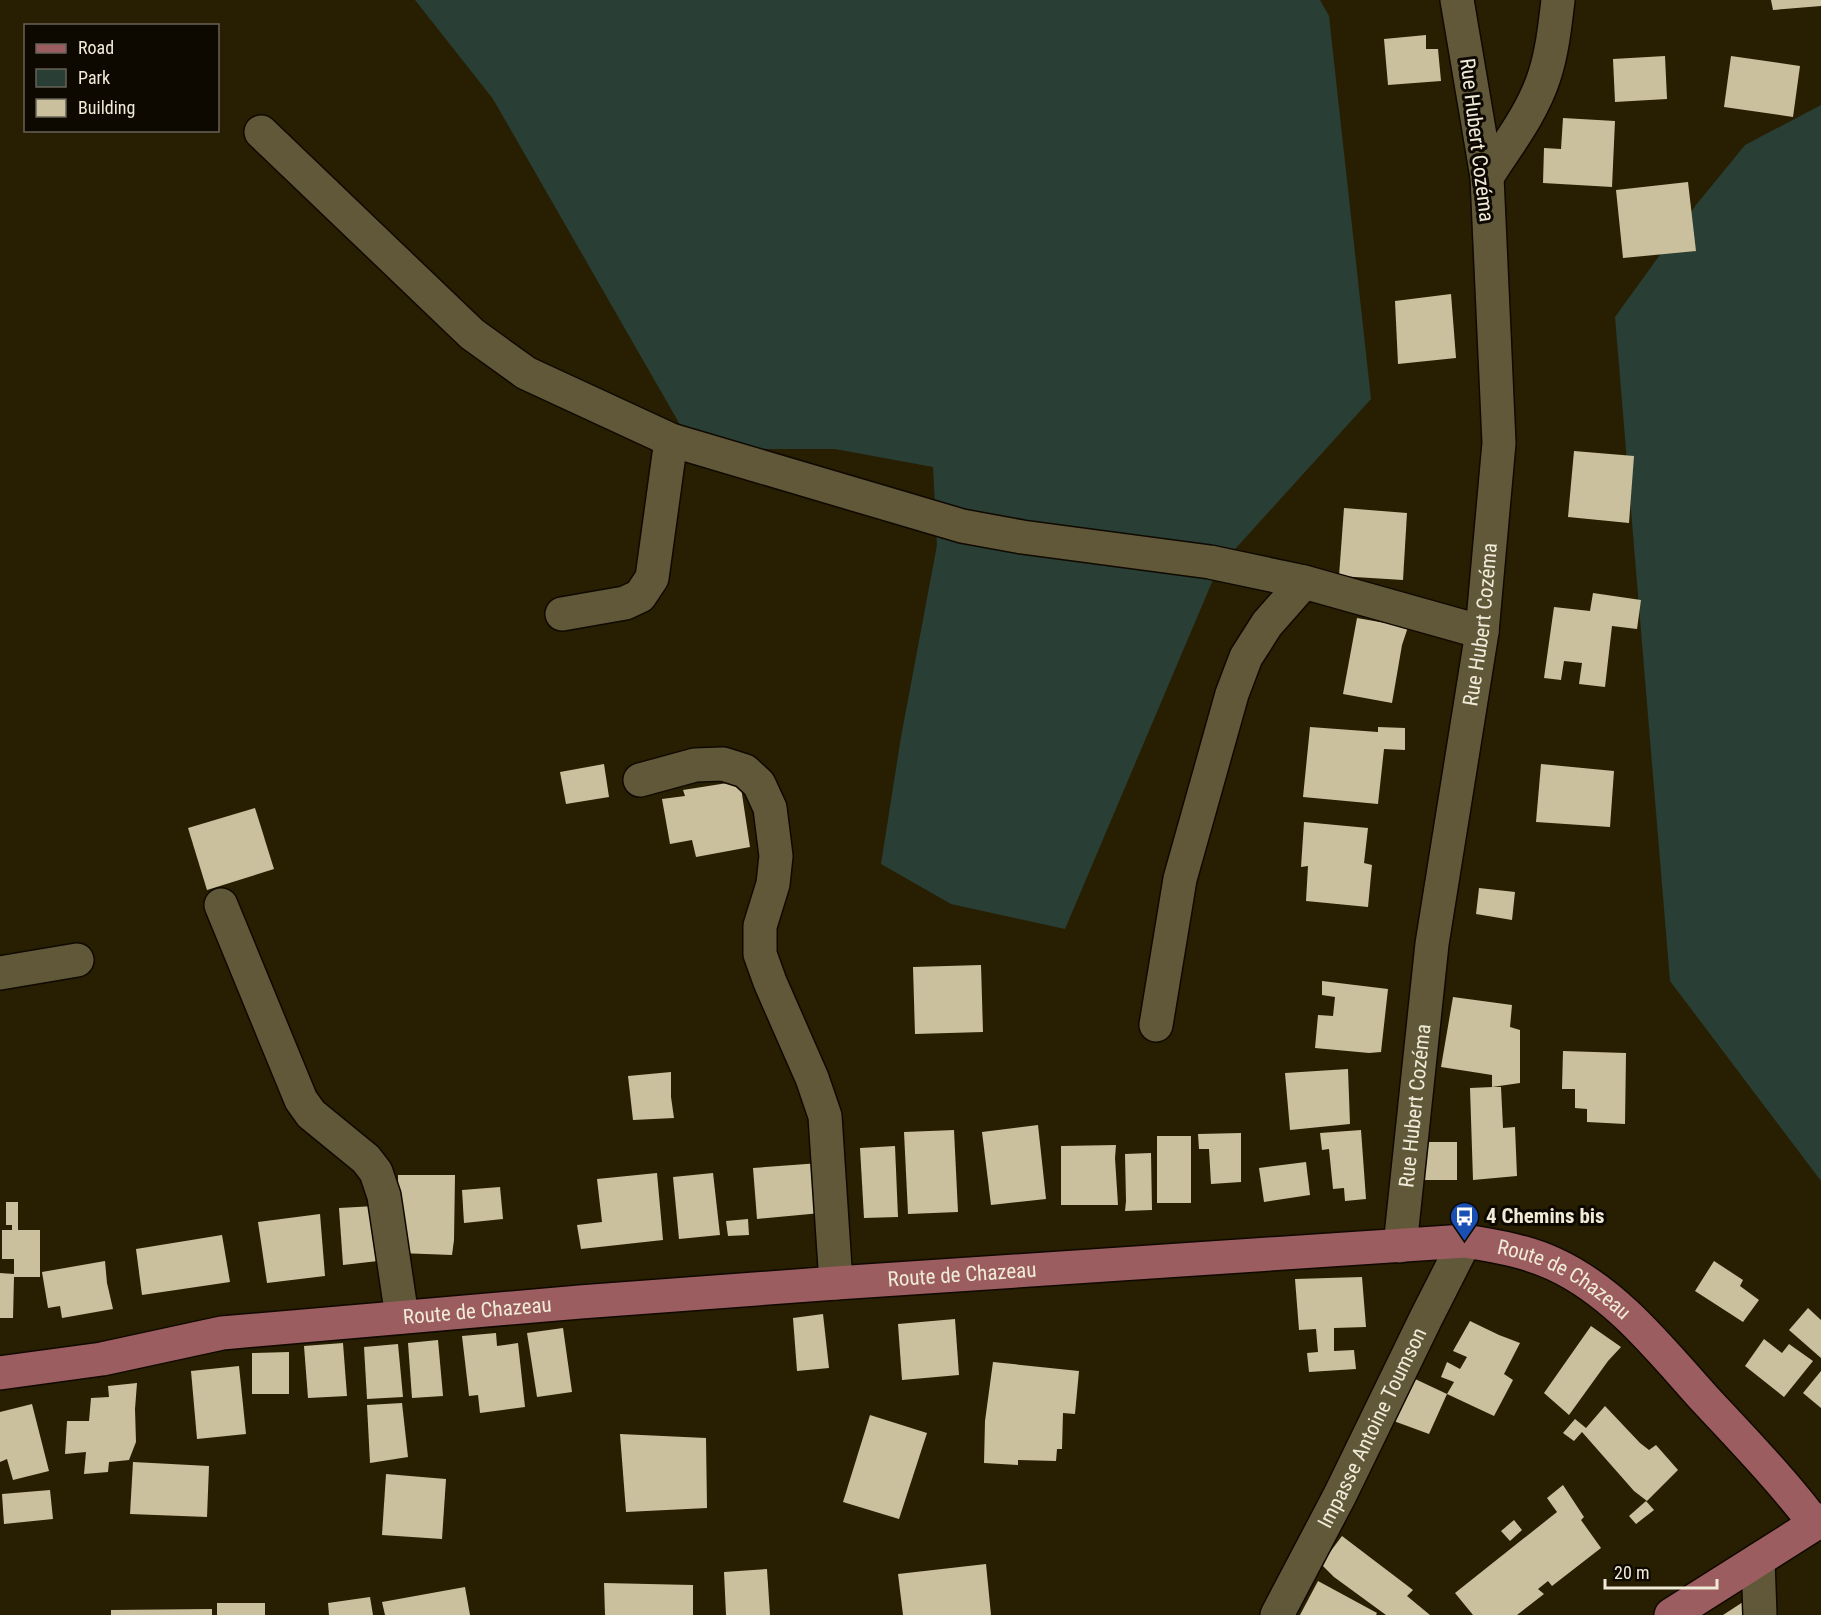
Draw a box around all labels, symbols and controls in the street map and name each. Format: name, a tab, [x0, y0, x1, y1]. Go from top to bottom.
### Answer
legend	[24, 24, 219, 132]
text: Road	[78, 37, 114, 58]
street label: Rue Hubert Cozéma	[1455, 57, 1499, 223]
text: Park	[78, 67, 110, 88]
text: Building	[78, 97, 135, 118]
street label: Rue Hubert Cozéma	[1458, 542, 1502, 708]
street label: Rue Hubert Cozéma	[1394, 1023, 1435, 1189]
bus stop icon: 4 Chemins bis	[1449, 1200, 1481, 1242]
place label: 4 Chemins bis	[1486, 1204, 1605, 1228]
street label: Route de Chazeau	[1495, 1235, 1636, 1324]
street label: Route de Chazeau	[887, 1258, 1037, 1292]
street label: Route de Chazeau	[402, 1293, 553, 1329]
street label: Impasse Antoine Toumson	[1313, 1324, 1431, 1532]
scale bar	[1605, 1552, 1718, 1590]
text: 20 m	[1614, 1562, 1649, 1583]

